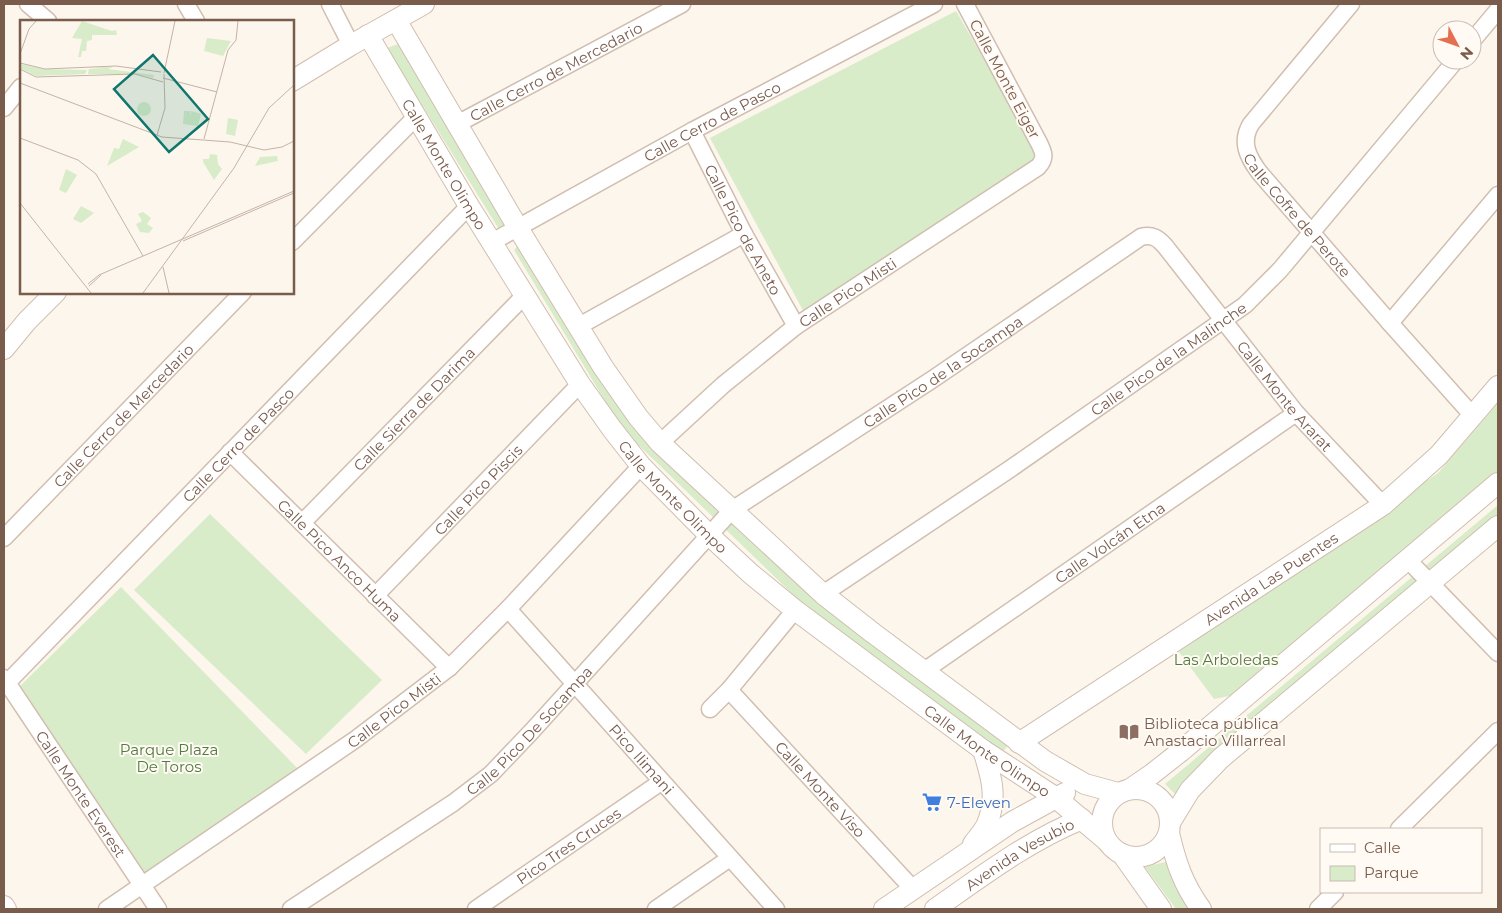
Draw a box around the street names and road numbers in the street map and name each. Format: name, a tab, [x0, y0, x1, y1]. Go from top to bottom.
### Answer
street label: Calle Monte Eiger	[966, 16, 1044, 142]
street label: Calle Cerro de Mercedario	[466, 17, 645, 125]
street label: Calle Cerro de Pasco	[640, 77, 784, 166]
street label: Calle Monte Olimpo	[398, 95, 491, 233]
street label: Calle Cofre de Perote	[1240, 150, 1355, 281]
street label: Calle Pico de Aneto	[701, 161, 786, 298]
street label: Calle Pico Misti	[795, 253, 900, 331]
street label: Calle Pico de la Malinche	[1087, 298, 1250, 420]
street label: Calle Pico de la Socampa	[859, 311, 1026, 432]
street label: Calle Monte Ararat	[1233, 337, 1337, 455]
street label: Calle Cerro de Mercedario	[49, 339, 197, 491]
street label: Calle Sierra de Darima	[349, 343, 479, 475]
street label: Calle Cerro de Pasco	[178, 383, 298, 506]
street label: Calle Monte Olimpo	[615, 436, 732, 557]
street label: Calle Pico Piscis	[430, 440, 526, 539]
street label: Calle Pico Anco Huma	[274, 495, 406, 625]
street label: Calle Volcán Etna	[1051, 497, 1168, 587]
street label: Avenida Las Puentes	[1201, 528, 1341, 629]
street label: Calle Pico De Socampa	[462, 662, 596, 799]
street label: Calle Pico Misti	[343, 668, 444, 752]
street label: Calle Monte Olimpo	[921, 700, 1054, 801]
street label: Pico Ilimani	[605, 720, 678, 798]
street label: Calle Monte Everest	[32, 727, 130, 861]
street label: Calle Monte Viso	[772, 737, 870, 841]
street label: Pico Tres Cruces	[512, 803, 624, 888]
street label: Avenida Vesubio	[961, 814, 1077, 894]

